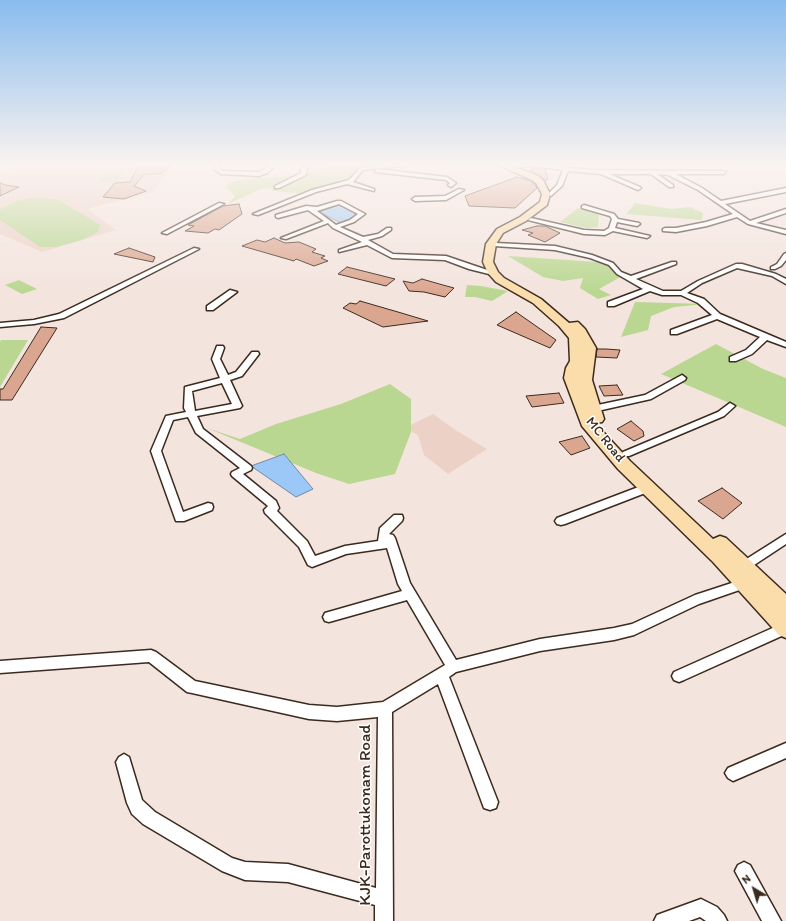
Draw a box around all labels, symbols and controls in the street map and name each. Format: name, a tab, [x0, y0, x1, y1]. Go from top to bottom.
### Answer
street label: MC Road	[582, 414, 628, 466]
street label: KJK-Parottukonam Road	[356, 724, 376, 906]
north arrow	[734, 869, 774, 909]
text: N	[739, 872, 753, 887]

